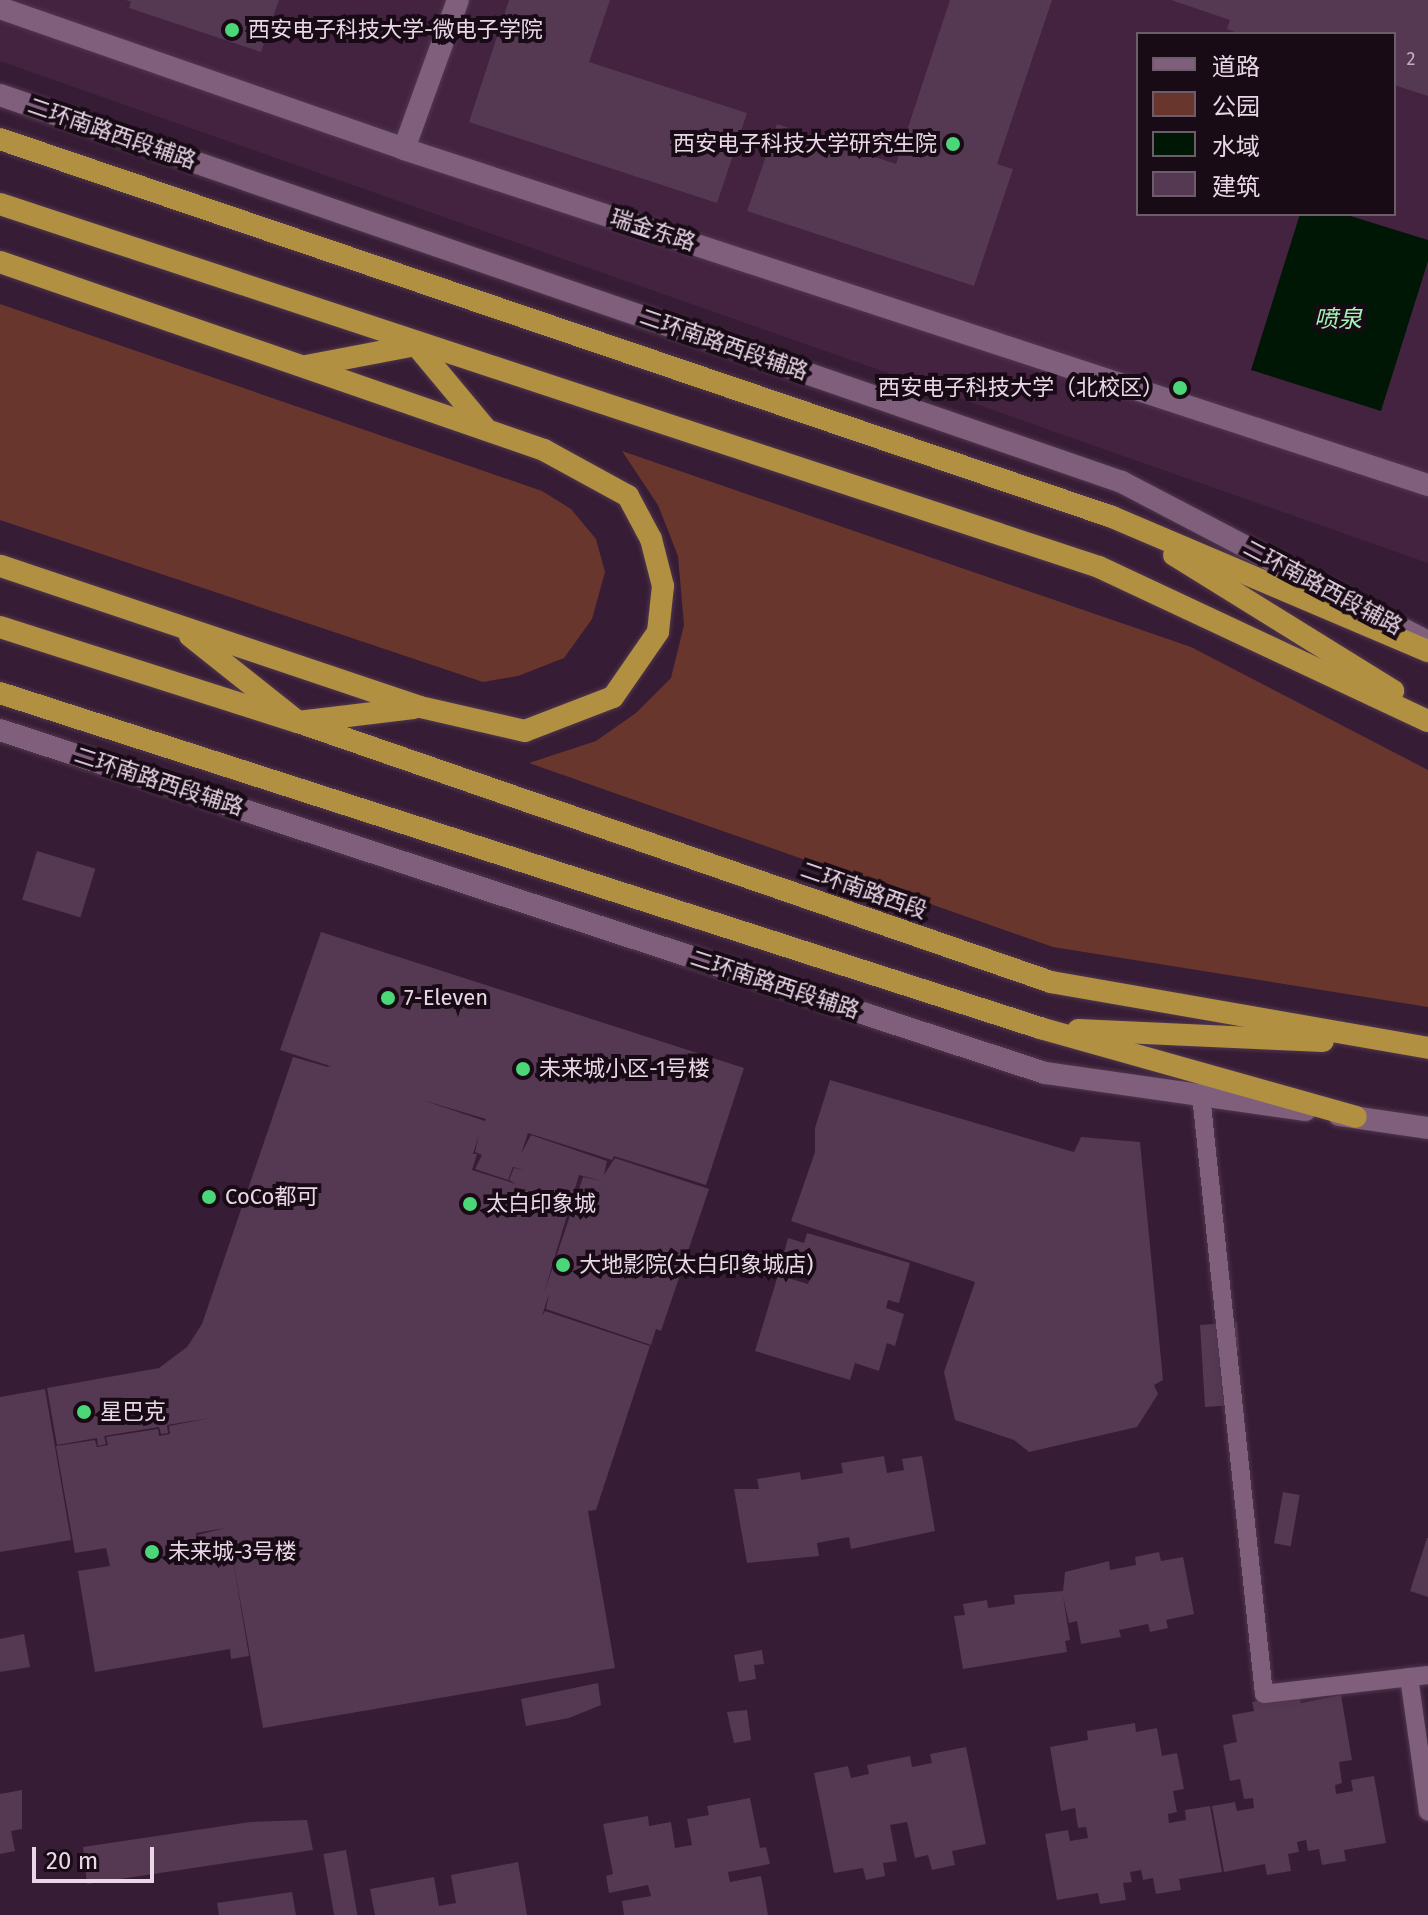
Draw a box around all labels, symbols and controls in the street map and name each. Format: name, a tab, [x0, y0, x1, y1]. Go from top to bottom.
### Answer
place label: 西安电子科技大学-微电子学院	[248, 17, 543, 43]
marker: 西安电子科技大学-微电子学院	[223, 21, 241, 39]
legend	[1136, 32, 1396, 216]
house number: 2	[1407, 48, 1415, 70]
text: 道路	[1212, 53, 1260, 81]
street label: 二环南路西段辅路	[24, 92, 200, 174]
text: 公园	[1212, 93, 1260, 121]
place label: 西安电子科技大学研究生院	[673, 131, 937, 157]
text: 水域	[1212, 133, 1260, 161]
marker: 西安电子科技大学研究生院	[944, 135, 962, 153]
text: 建筑	[1212, 173, 1260, 201]
street label: 瑞金东路	[607, 204, 699, 256]
street label: 二环南路西段辅路	[636, 303, 812, 385]
water label: 喷泉	[1314, 306, 1362, 334]
place label: 西安电子科技大学（北校区）	[878, 375, 1164, 401]
marker: 西安电子科技大学（北校区）	[1171, 379, 1189, 397]
street label: 二环南路西段辅路	[1239, 534, 1407, 640]
street label: 二环南路西段辅路	[71, 741, 247, 821]
street label: 二环南路西段	[797, 856, 931, 924]
street label: 二环南路西段辅路	[687, 944, 863, 1024]
place label: 7-Eleven	[404, 985, 488, 1011]
marker: 7-Eleven	[379, 989, 397, 1007]
place label: 未来城小区-1号楼	[539, 1056, 710, 1082]
marker: 未来城小区-1号楼	[514, 1060, 532, 1078]
place label: CoCo都可	[225, 1184, 318, 1210]
marker: CoCo都可	[200, 1188, 218, 1206]
place label: 太白印象城	[486, 1191, 596, 1217]
marker: 太白印象城	[461, 1195, 479, 1213]
place label: 大地影院(太白印象城店)	[579, 1252, 813, 1278]
marker: 大地影院(太白印象城店)	[554, 1256, 572, 1274]
place label: 星巴克	[100, 1399, 166, 1425]
marker: 星巴克	[75, 1403, 93, 1421]
place label: 未来城-3号楼	[168, 1539, 297, 1565]
marker: 未来城-3号楼	[143, 1543, 161, 1561]
scale bar	[36, 1831, 158, 1881]
text: 20 m	[46, 1847, 98, 1875]

